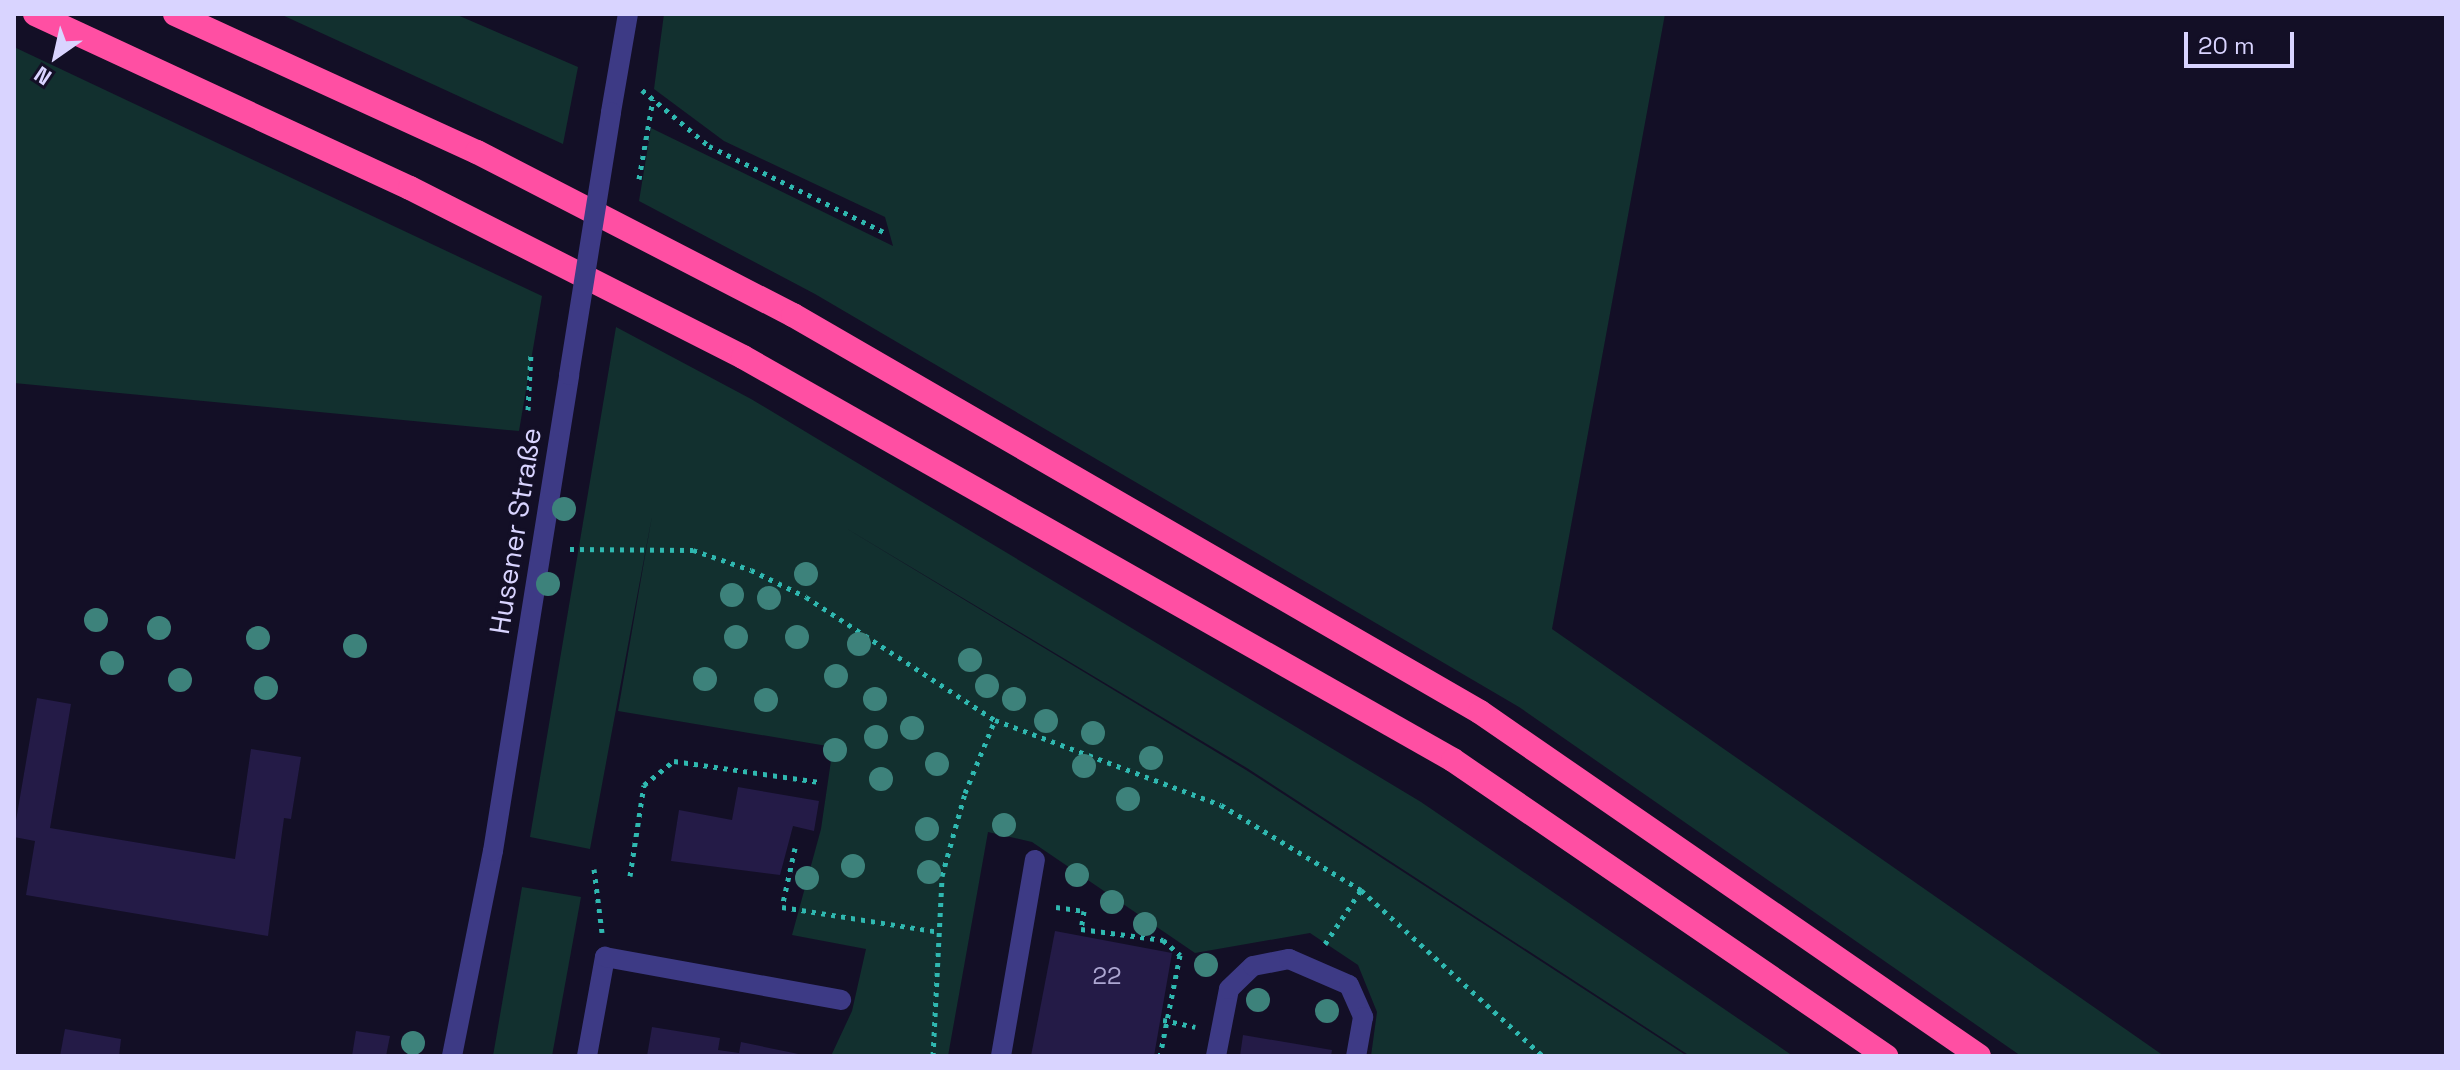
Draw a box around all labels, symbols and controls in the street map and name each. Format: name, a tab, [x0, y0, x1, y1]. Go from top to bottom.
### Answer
north arrow	[16, 16, 96, 96]
scale bar	[2188, 16, 2298, 66]
text: 20 m	[2198, 30, 2255, 61]
text: N	[29, 60, 57, 92]
street label: Husener Straße	[482, 425, 548, 637]
house number: 22	[1093, 962, 1121, 990]

